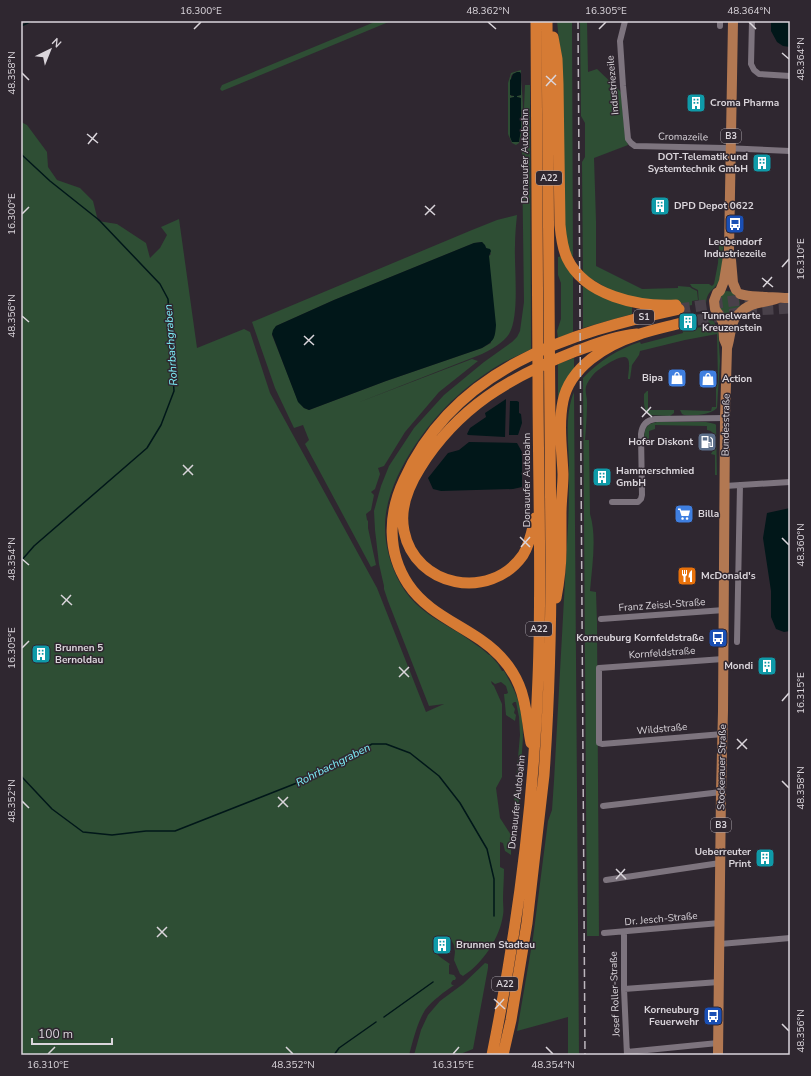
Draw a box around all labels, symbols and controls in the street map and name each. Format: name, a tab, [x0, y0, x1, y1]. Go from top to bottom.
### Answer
text: 16.300°E	[180, 4, 222, 18]
text: 48.362°N	[466, 4, 510, 18]
text: 16.305°E	[585, 4, 627, 18]
text: 48.364°N	[727, 4, 771, 18]
north arrow	[30, 30, 70, 70]
text: N	[48, 35, 65, 51]
text: 48.364°N	[794, 37, 808, 81]
text: 48.358°N	[5, 51, 19, 95]
street label: Industriezeile	[603, 55, 623, 115]
building icon: Croma Pharma	[685, 92, 707, 114]
place label: Croma Pharma	[710, 96, 779, 110]
street label: Donauufer Autobahn	[518, 109, 532, 203]
road number: B3	[721, 129, 741, 143]
street label: Cromazeile	[658, 130, 708, 144]
place label: DOT-Telematik und Systemtechnik GmbH	[648, 150, 748, 176]
building icon: DOT-Telematik und Systemtechnik GmbH	[751, 152, 773, 174]
road number: A22	[536, 171, 562, 185]
text: 16.300°E	[5, 193, 19, 235]
building icon: DPD Depot 0622	[649, 195, 671, 217]
place label: DPD Depot 0622	[674, 199, 754, 213]
bus stop icon: Leobendorf Industriezeile	[724, 213, 746, 235]
place label: Leobendorf Industriezeile	[704, 235, 767, 261]
text: 16.310°E	[794, 238, 808, 280]
text: 48.356°N	[5, 294, 19, 338]
water label: Rohrbachgraben	[161, 304, 181, 386]
place label: Tunnelwarte Kreuzenstein	[702, 309, 762, 335]
road number: S1	[634, 310, 654, 324]
building icon: Tunnelwarte Kreuzenstein	[677, 311, 699, 333]
shop icon: Bipa	[666, 367, 688, 389]
shop icon: Action	[697, 368, 719, 390]
place label: Bipa	[642, 371, 663, 385]
place label: Action	[722, 372, 752, 386]
street label: Bundesstraße	[718, 394, 734, 456]
fuel station icon: Hofer Diskont	[696, 431, 718, 453]
street label: Donauufer Autobahn	[520, 433, 534, 527]
place label: Hofer Diskont	[628, 435, 693, 449]
place label: Hammerschmied GmbH	[616, 464, 694, 490]
building icon: Hammerschmied GmbH	[591, 466, 613, 488]
supermarket icon: Billa	[673, 503, 695, 525]
place label: Billa	[698, 507, 719, 521]
text: 48.360°N	[794, 523, 808, 567]
text: 48.354°N	[5, 537, 19, 581]
restaurant icon: McDonald's	[676, 565, 698, 587]
place label: McDonald's	[701, 569, 756, 583]
street label: Franz Zeissl-Straße	[618, 595, 706, 615]
road number: A22	[526, 622, 552, 636]
text: 16.305°E	[5, 627, 19, 669]
bus stop icon: Korneuburg Kornfeldstraße	[707, 627, 729, 649]
place label: Korneuburg Kornfeldstraße	[576, 631, 705, 645]
place label: Brunnen 5 Bernoldau	[55, 641, 103, 667]
building icon: Brunnen 5 Bernoldau	[30, 643, 52, 665]
street label: Kornfeldstraße	[628, 644, 696, 662]
building icon: Mondi	[756, 655, 778, 677]
place label: Mondi	[724, 659, 753, 673]
text: 16.315°E	[794, 672, 808, 714]
street label: Wildstraße	[636, 720, 688, 738]
street label: Stockerauer Straße	[714, 724, 730, 810]
water label: Rohrbachgraben	[293, 740, 373, 790]
street label: Donauufer Autobahn	[505, 754, 529, 850]
text: 48.358°N	[794, 766, 808, 810]
text: 48.352°N	[5, 779, 19, 823]
road number: B3	[711, 818, 731, 832]
place label: Ueberreuter Print	[695, 845, 751, 871]
building icon: Ueberreuter Print	[754, 847, 776, 869]
street label: Dr. Jesch-Straße	[624, 909, 698, 929]
building icon: Brunnen Stadtau	[431, 934, 453, 956]
place label: Brunnen Stadtau	[456, 938, 535, 952]
street label: Josef Roller-Straße	[607, 951, 624, 1038]
road number: A22	[492, 977, 518, 991]
place label: Korneuburg Feuerwehr	[644, 1003, 699, 1029]
bus stop icon: Korneuburg Feuerwehr	[702, 1005, 724, 1027]
text: 48.356°N	[794, 1009, 808, 1053]
scale bar	[32, 1020, 112, 1046]
text: 100 m	[38, 1026, 73, 1042]
text: 16.310°E	[27, 1058, 69, 1072]
text: 48.352°N	[271, 1058, 315, 1072]
text: 16.315°E	[432, 1058, 474, 1072]
text: 48.354°N	[531, 1058, 575, 1072]

